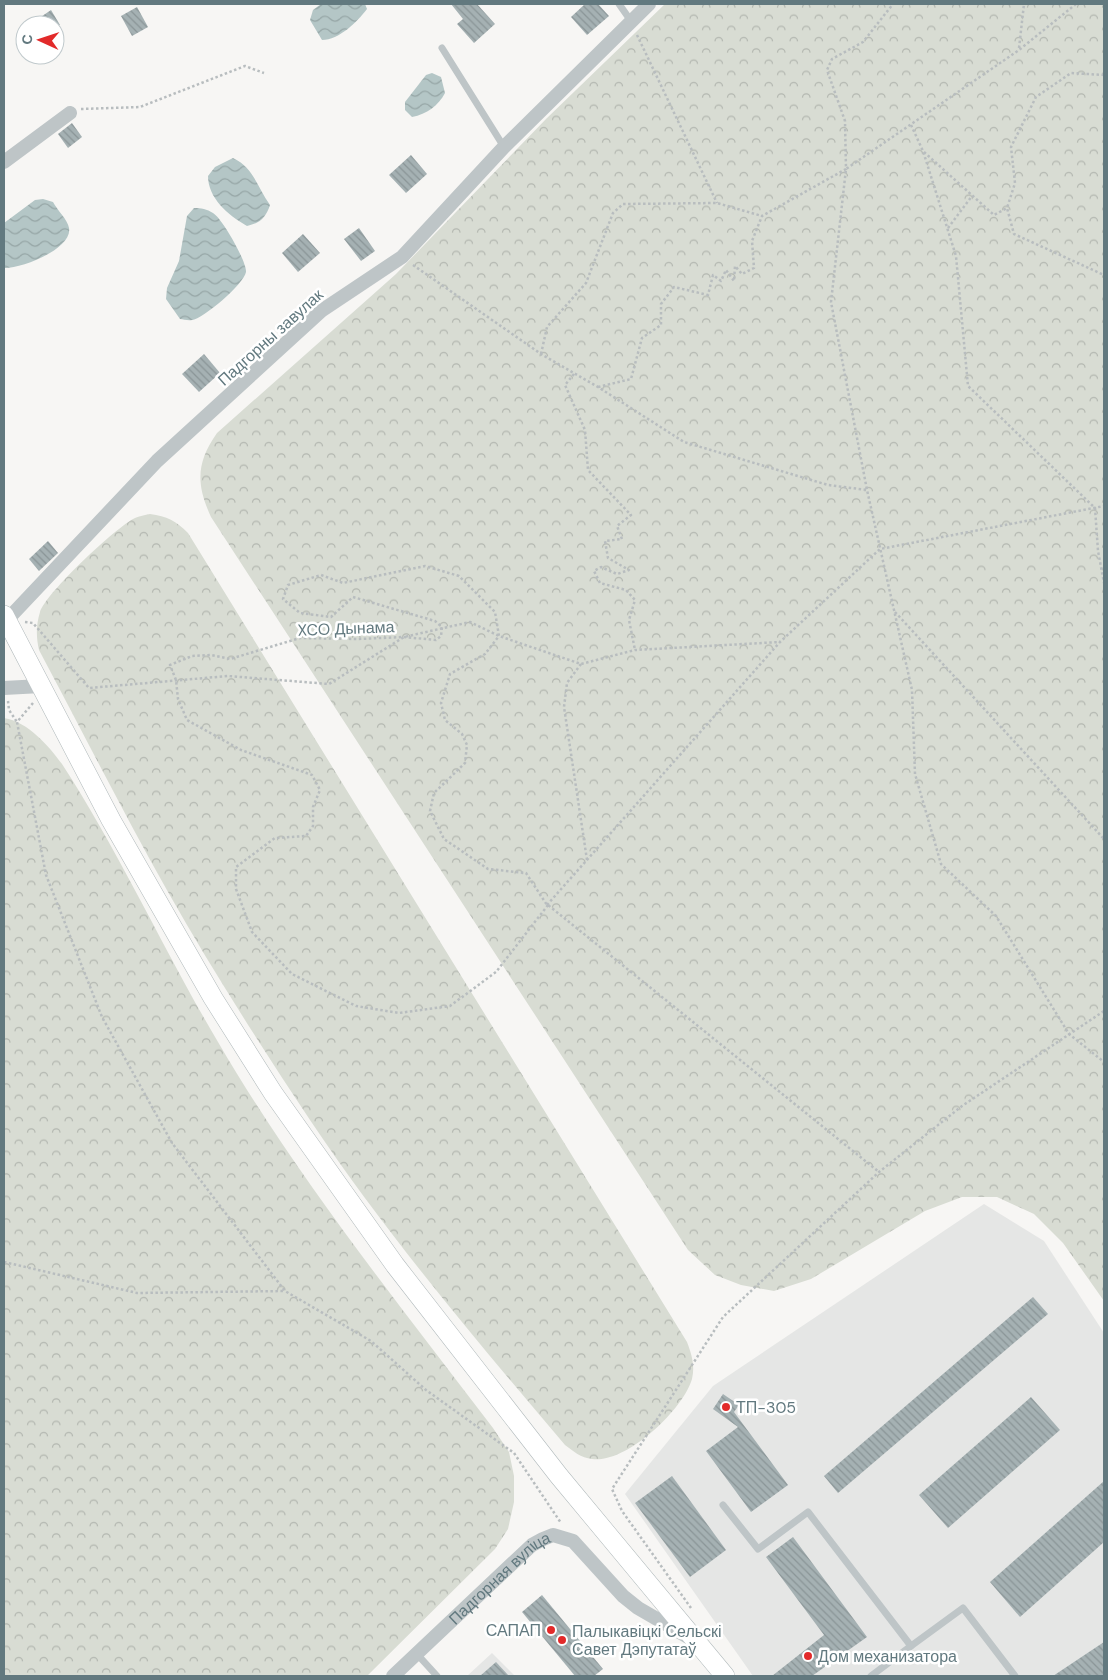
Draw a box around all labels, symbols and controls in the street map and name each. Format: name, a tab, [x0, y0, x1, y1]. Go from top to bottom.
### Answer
north arrow	[15, 15, 65, 65]
text: С	[18, 34, 36, 45]
street label: Падгорны завулак	[213, 284, 328, 390]
street label: XCO Дынама	[297, 616, 395, 641]
place label: ТП-305	[736, 1397, 796, 1418]
marker: ТП-305	[720, 1401, 732, 1413]
street label: Падгорная вуліца	[444, 1527, 553, 1629]
place label: САПАП	[486, 1620, 541, 1641]
place label: Палыкавіцкі Сельскі Савет Дэпутатаў	[572, 1621, 722, 1660]
marker: САПАП	[545, 1624, 557, 1636]
marker: Палыкавіцкі Сельскі Савет Дэпутатаў	[556, 1634, 568, 1646]
place label: Дом механизатора	[818, 1646, 957, 1667]
marker: Дом механизатора	[802, 1650, 814, 1662]

